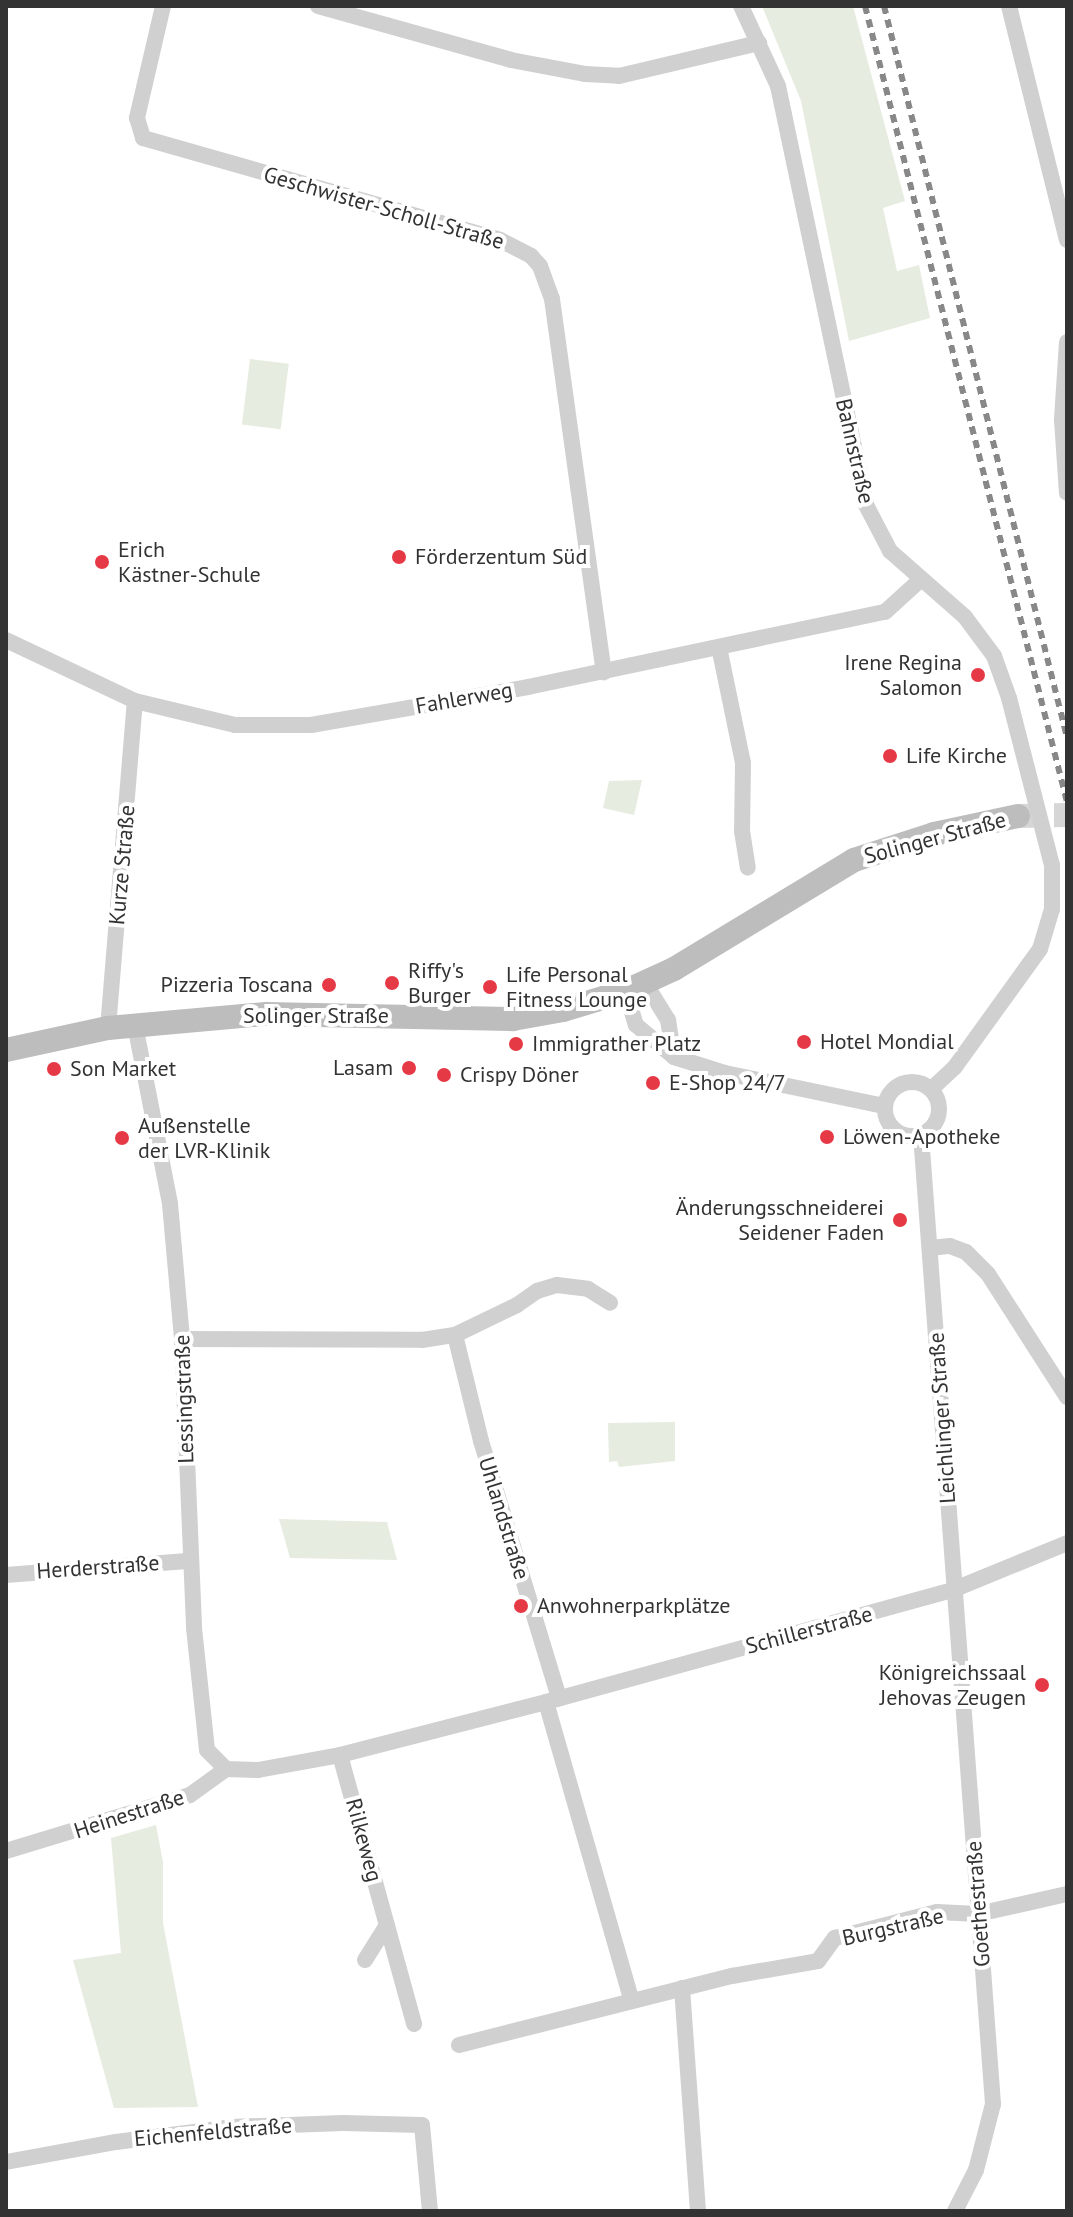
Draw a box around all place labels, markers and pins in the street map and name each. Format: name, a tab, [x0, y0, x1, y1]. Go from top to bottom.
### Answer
place label: Erich Kästner-Schule	[118, 536, 261, 588]
place label: Förderzentum Süd	[415, 544, 587, 570]
marker: Förderzentum Süd	[390, 548, 408, 566]
marker: Erich Kästner-Schule	[93, 553, 111, 571]
place label: Irene Regina Salomon	[844, 649, 962, 700]
marker: Irene Regina Salomon	[969, 666, 987, 684]
place label: Life Kirche	[906, 743, 1007, 769]
marker: Life Kirche	[881, 747, 899, 765]
place label: Riffy's Burger	[408, 957, 471, 1008]
place label: Life Personal Fitness Lounge	[506, 961, 647, 1012]
place label: Pizzeria Toscana	[160, 972, 313, 998]
marker: Riffy's Burger	[383, 974, 401, 992]
marker: Pizzeria Toscana	[320, 976, 338, 994]
marker: Life Personal Fitness Lounge	[481, 978, 499, 996]
place label: Hotel Mondial	[820, 1029, 954, 1055]
place label: Immigrather Platz	[532, 1031, 701, 1057]
marker: Hotel Mondial	[795, 1033, 813, 1051]
marker: Immigrather Platz	[507, 1035, 525, 1053]
place label: Lasam	[333, 1055, 393, 1081]
place label: Son Market	[70, 1056, 176, 1082]
marker: Lasam	[400, 1059, 418, 1077]
marker: Son Market	[45, 1060, 63, 1078]
place label: Crispy Döner	[460, 1062, 579, 1088]
marker: Crispy Döner	[435, 1066, 453, 1084]
place label: E-Shop 24/7	[669, 1070, 786, 1096]
marker: E-Shop 24/7	[644, 1074, 662, 1092]
place label: Außenstelle der LVR-Klinik	[138, 1112, 270, 1164]
place label: Löwen-Apotheke	[843, 1124, 1000, 1150]
marker: Löwen-Apotheke	[818, 1128, 836, 1146]
marker: Außenstelle der LVR-Klinik	[113, 1129, 131, 1147]
place label: Änderungsschneiderei Seidener Faden	[676, 1194, 884, 1246]
marker: Änderungsschneiderei Seidener Faden	[891, 1211, 909, 1229]
place label: Anwohnerparkplätze	[537, 1593, 731, 1619]
marker: Anwohnerparkplätze	[512, 1597, 530, 1615]
place label: Königreichssaal Jehovas Zeugen	[879, 1659, 1026, 1710]
marker: Königreichssaal Jehovas Zeugen	[1033, 1676, 1051, 1694]

